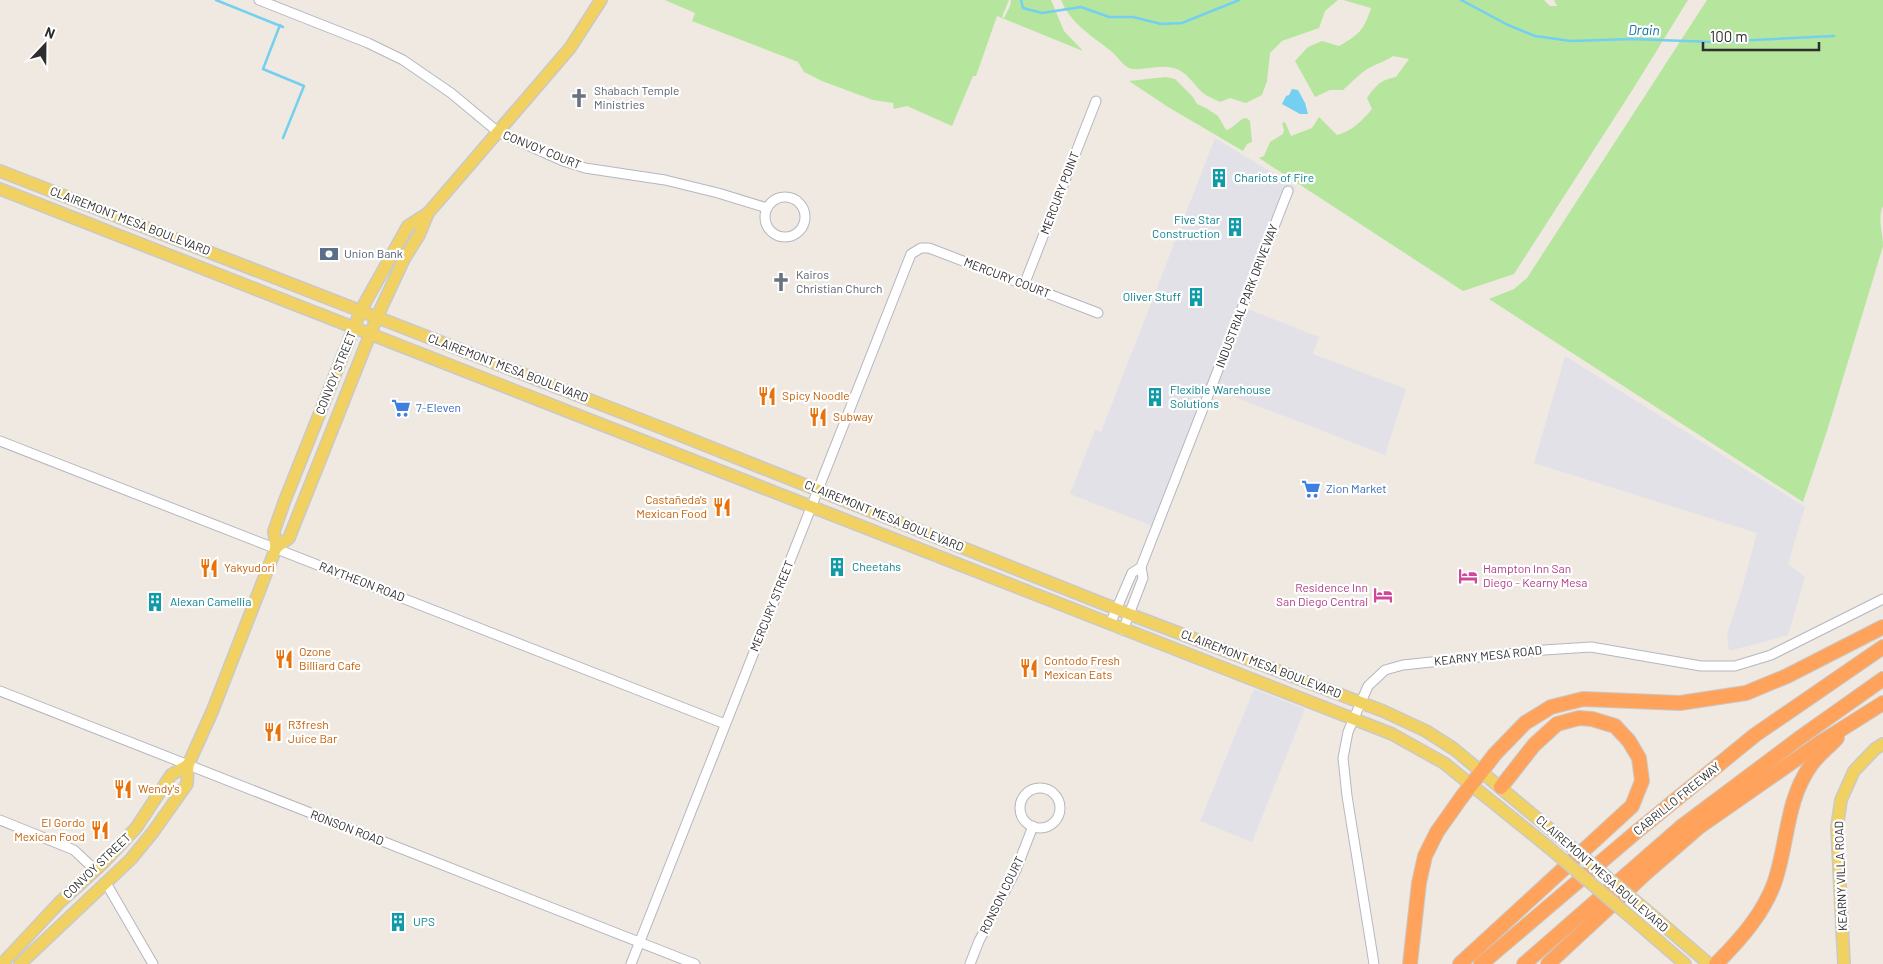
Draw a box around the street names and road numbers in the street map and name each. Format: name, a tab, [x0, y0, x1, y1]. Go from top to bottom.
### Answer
street label: CONVOY COURT	[501, 127, 584, 171]
street label: MERCURY POINT	[1037, 149, 1081, 236]
street label: CLAIREMONT MESA BOULEVARD	[48, 183, 212, 257]
street label: INDUSTRIAL PARK DRIVEWAY	[1212, 222, 1280, 369]
street label: MERCURY COURT	[962, 254, 1053, 300]
street label: CONVOY STREET	[312, 329, 358, 416]
street label: CLAIREMONT MESA BOULEVARD	[426, 330, 590, 404]
street label: CLAIREMONT MESA BOULEVARD	[803, 477, 966, 553]
street label: RAYTHEON ROAD	[318, 558, 407, 604]
street label: MERCURY STREET	[746, 558, 796, 653]
street label: CLAIREMONT MESA BOULEVARD	[1179, 626, 1343, 700]
street label: KEARNY MESA ROAD	[1433, 642, 1543, 668]
street label: CABRILLO FREEWAY	[1630, 759, 1723, 837]
street label: RONSON ROAD	[309, 807, 386, 847]
street label: CLAIREMONT MESA BOULEVARD	[1534, 812, 1672, 934]
street label: KEARNY VILLA ROAD	[1831, 821, 1849, 931]
street label: CONVOY STREET	[60, 829, 133, 901]
street label: RONSON COURT	[976, 853, 1026, 936]

